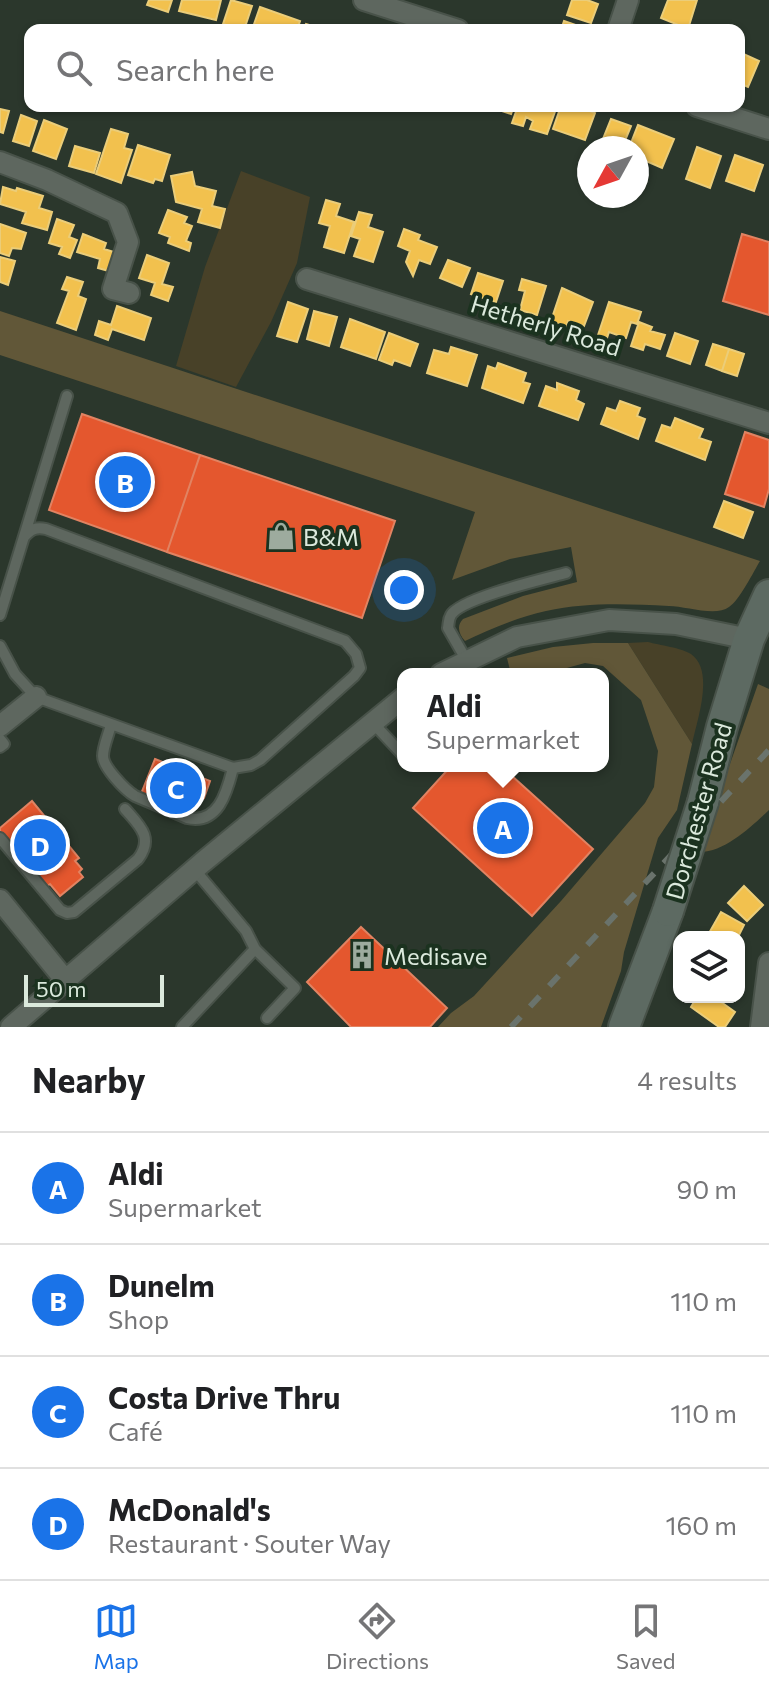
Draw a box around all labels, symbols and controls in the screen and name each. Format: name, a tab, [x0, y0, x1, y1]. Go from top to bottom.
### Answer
search box	[24, 24, 745, 112]
icon: search	[52, 46, 96, 90]
text: Search here	[116, 50, 275, 87]
north arrow	[577, 136, 649, 208]
street label: Hetherly Road	[467, 288, 625, 362]
pin: B	[99, 452, 151, 512]
shop icon: B&M	[266, 521, 296, 551]
place label: B&M	[303, 522, 359, 551]
your location	[384, 570, 424, 610]
popup	[397, 668, 609, 772]
text: Aldi	[426, 686, 482, 723]
street label: Dorchester Road	[659, 719, 737, 903]
text: Supermarket	[426, 723, 580, 754]
pin: C	[150, 758, 202, 818]
pin: A	[477, 798, 529, 858]
pin: D	[14, 815, 66, 875]
map controls	[673, 931, 745, 1003]
button: layers	[673, 931, 745, 1003]
building icon: Medisave	[347, 940, 377, 970]
place label: Medisave	[384, 941, 487, 970]
scale bar	[24, 971, 164, 1007]
text: 50 m	[36, 975, 86, 1002]
text: Nearby	[32, 1058, 146, 1100]
text: 4 results	[637, 1064, 737, 1095]
text: Aldi	[108, 1154, 164, 1191]
text: A	[49, 1173, 67, 1204]
text: 90 m	[677, 1173, 737, 1204]
text: Supermarket	[108, 1191, 262, 1222]
text: Dunelm	[108, 1266, 215, 1303]
text: B	[49, 1285, 67, 1316]
text: 110 m	[670, 1285, 737, 1316]
text: Shop	[108, 1303, 169, 1334]
text: Costa Drive Thru	[108, 1378, 340, 1415]
text: C	[49, 1397, 67, 1428]
text: 110 m	[670, 1397, 737, 1428]
text: Café	[108, 1415, 163, 1446]
text: McDonald's	[108, 1490, 271, 1527]
text: D	[48, 1509, 68, 1540]
text: 160 m	[665, 1509, 737, 1540]
text: Restaurant · Souter Way	[108, 1527, 391, 1558]
tab: Map	[94, 1599, 139, 1674]
tab: Directions	[326, 1599, 429, 1674]
tab: Saved	[616, 1599, 675, 1674]

